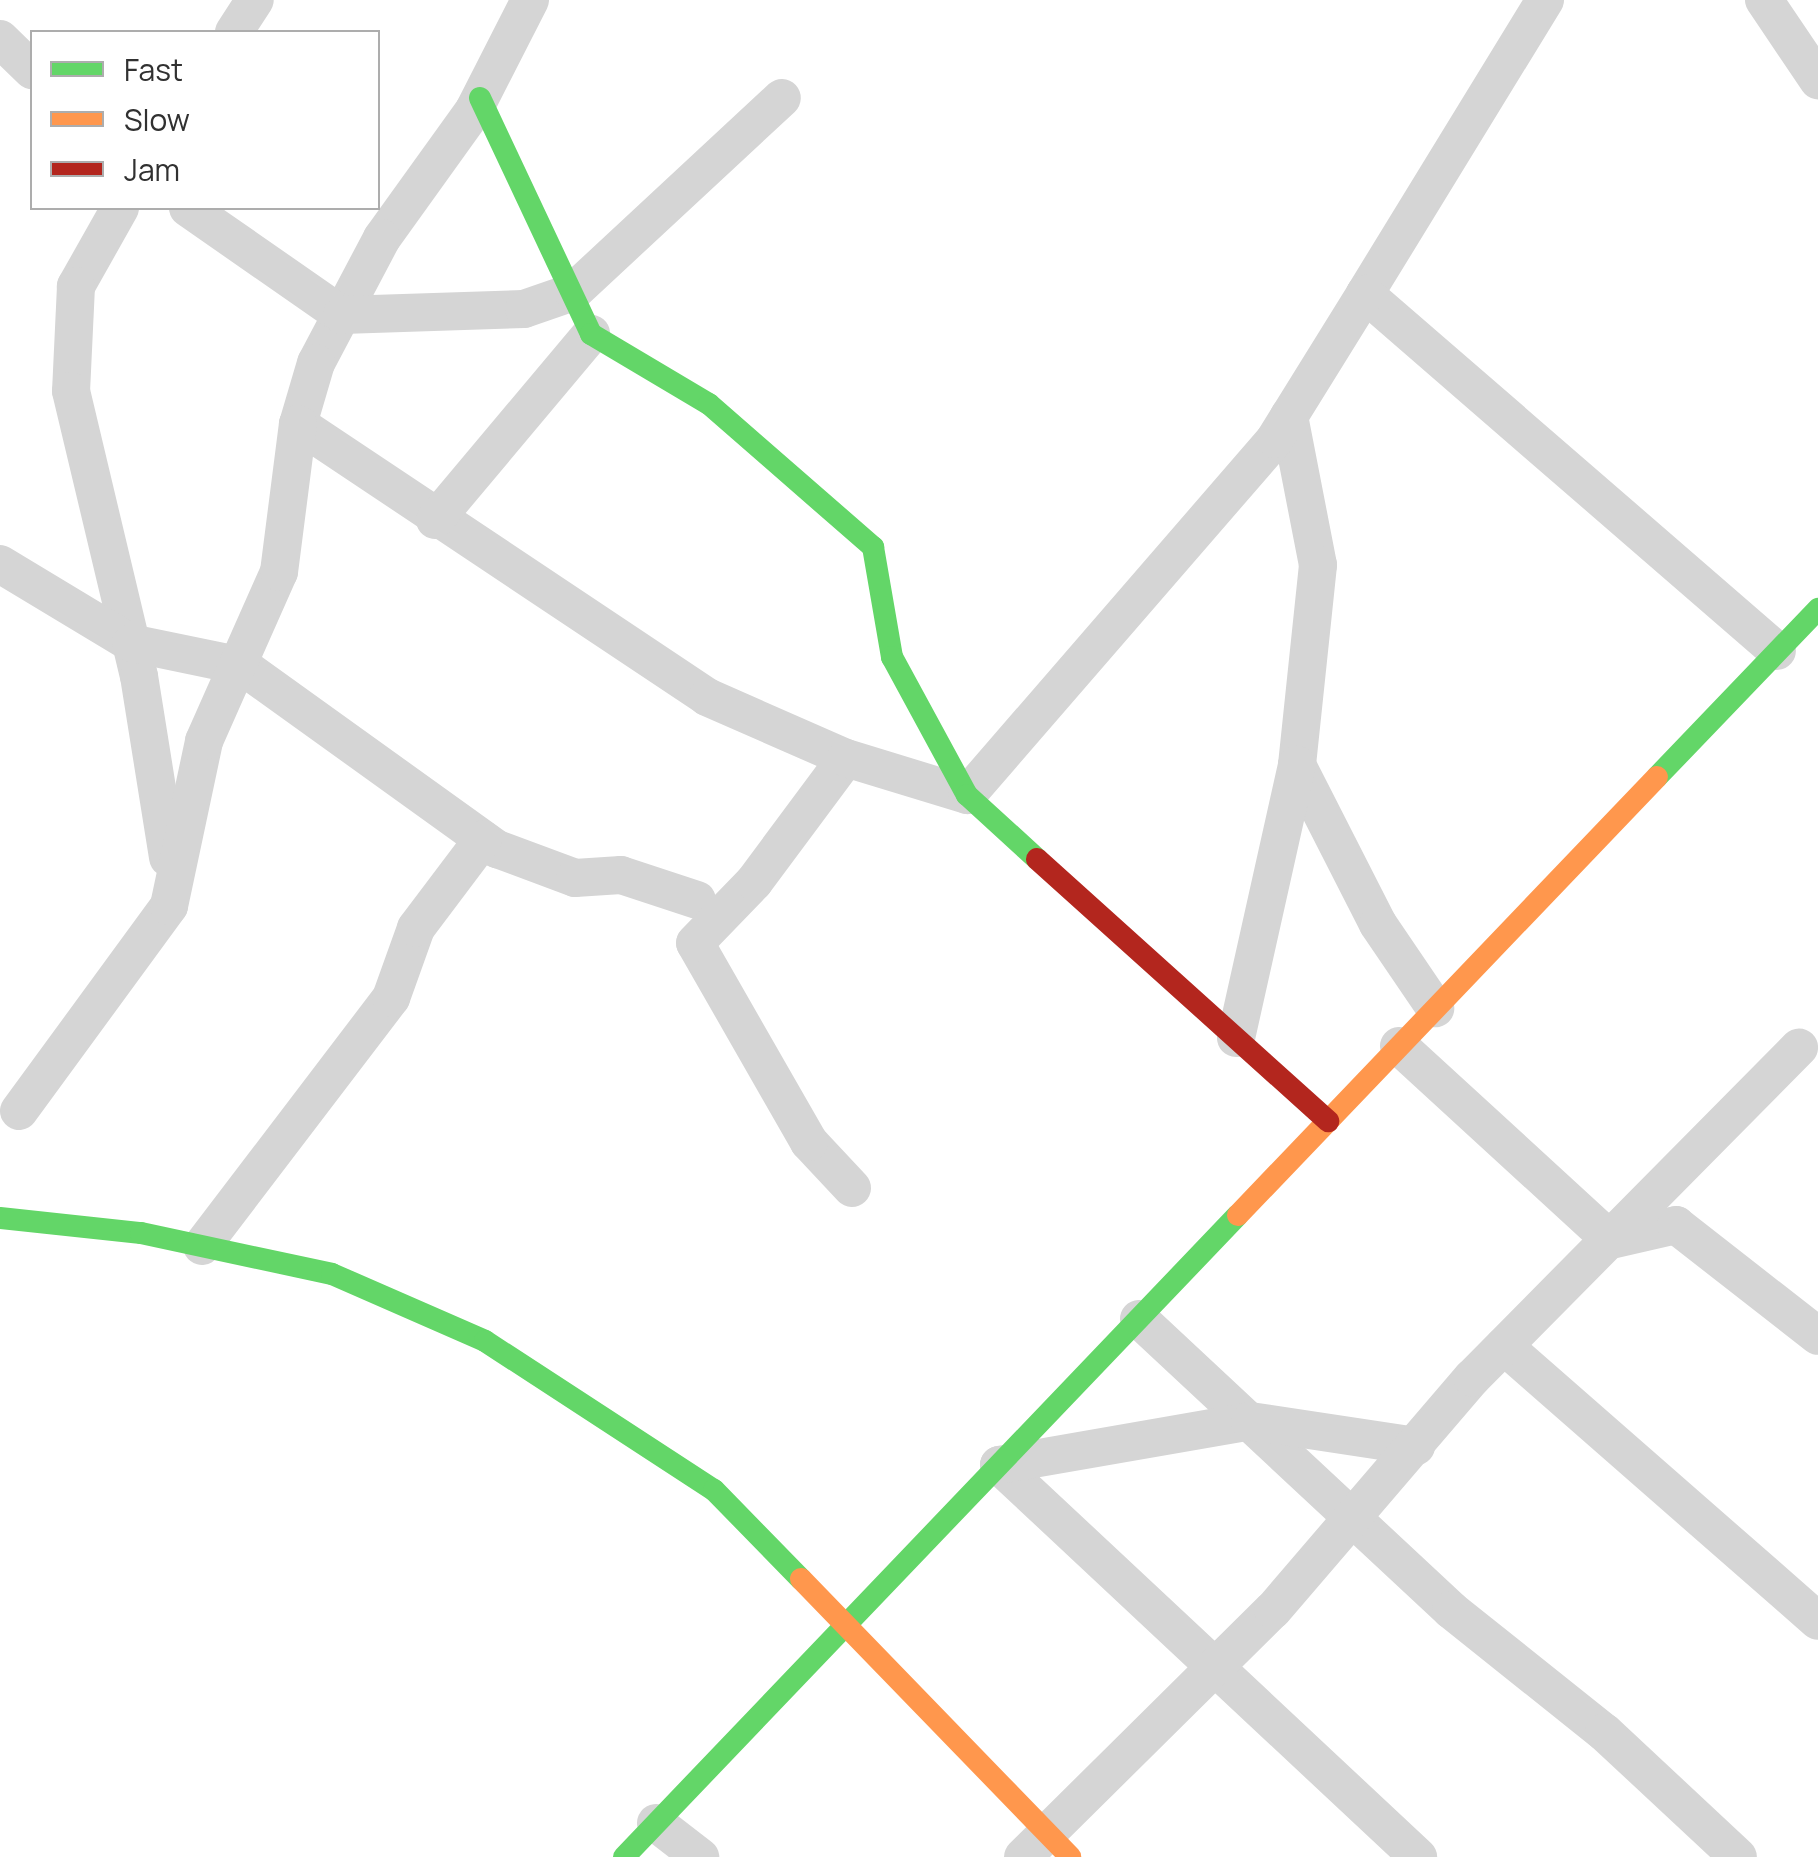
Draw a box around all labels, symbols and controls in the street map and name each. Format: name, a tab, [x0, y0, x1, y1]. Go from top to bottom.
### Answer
legend	[30, 30, 380, 210]
text: Fast	[124, 49, 183, 90]
text: Slow	[124, 99, 190, 140]
text: Jam	[124, 149, 180, 190]

